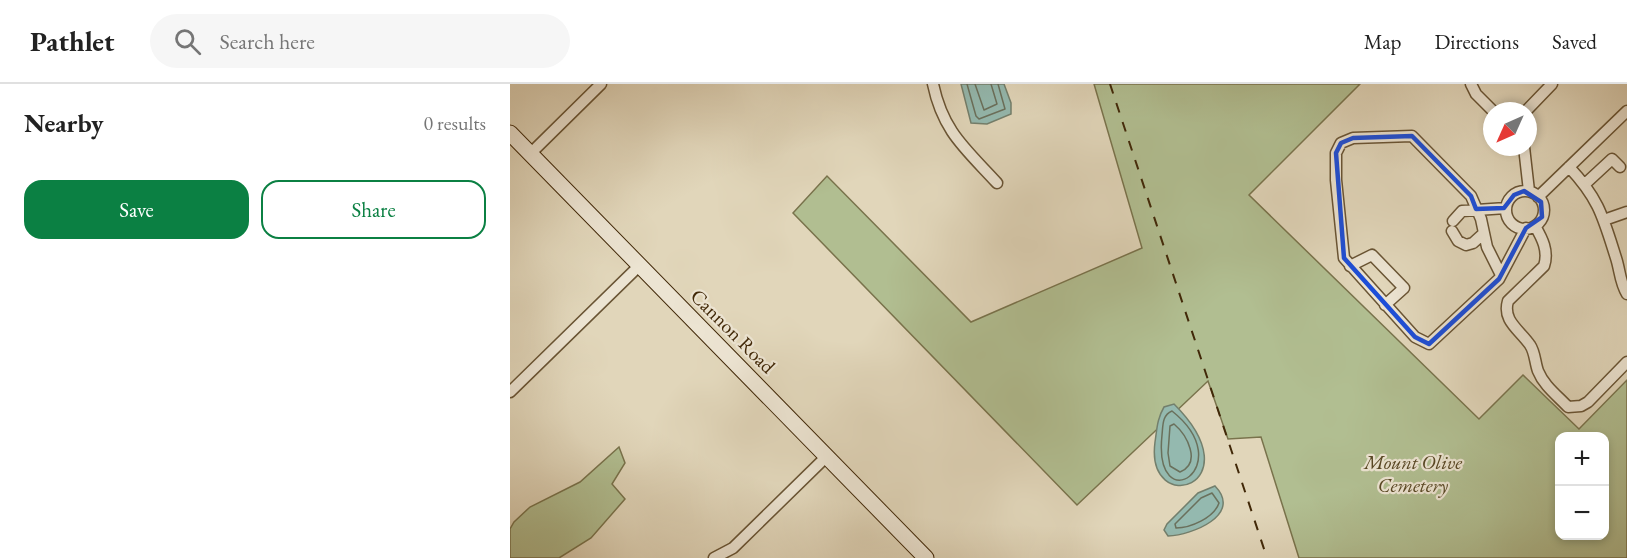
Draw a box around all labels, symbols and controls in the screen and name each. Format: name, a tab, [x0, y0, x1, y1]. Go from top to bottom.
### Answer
search box	[150, 14, 570, 68]
text: Pathlet	[30, 23, 114, 59]
icon: search	[171, 25, 204, 58]
text: Search here	[219, 27, 315, 56]
text: Map	[1364, 28, 1401, 55]
text: Directions	[1434, 28, 1519, 55]
text: Saved	[1552, 28, 1597, 55]
north arrow	[1483, 102, 1537, 156]
text: Nearby	[24, 106, 104, 140]
text: 0 results	[423, 110, 486, 136]
button: Save	[24, 180, 249, 239]
button: Share	[261, 180, 486, 239]
street label: Cannon Road	[685, 283, 782, 380]
map controls	[1555, 432, 1609, 540]
button: +	[1555, 432, 1609, 486]
park label: Mount Olive Cemetery	[1363, 449, 1462, 498]
button: −	[1555, 486, 1609, 540]

